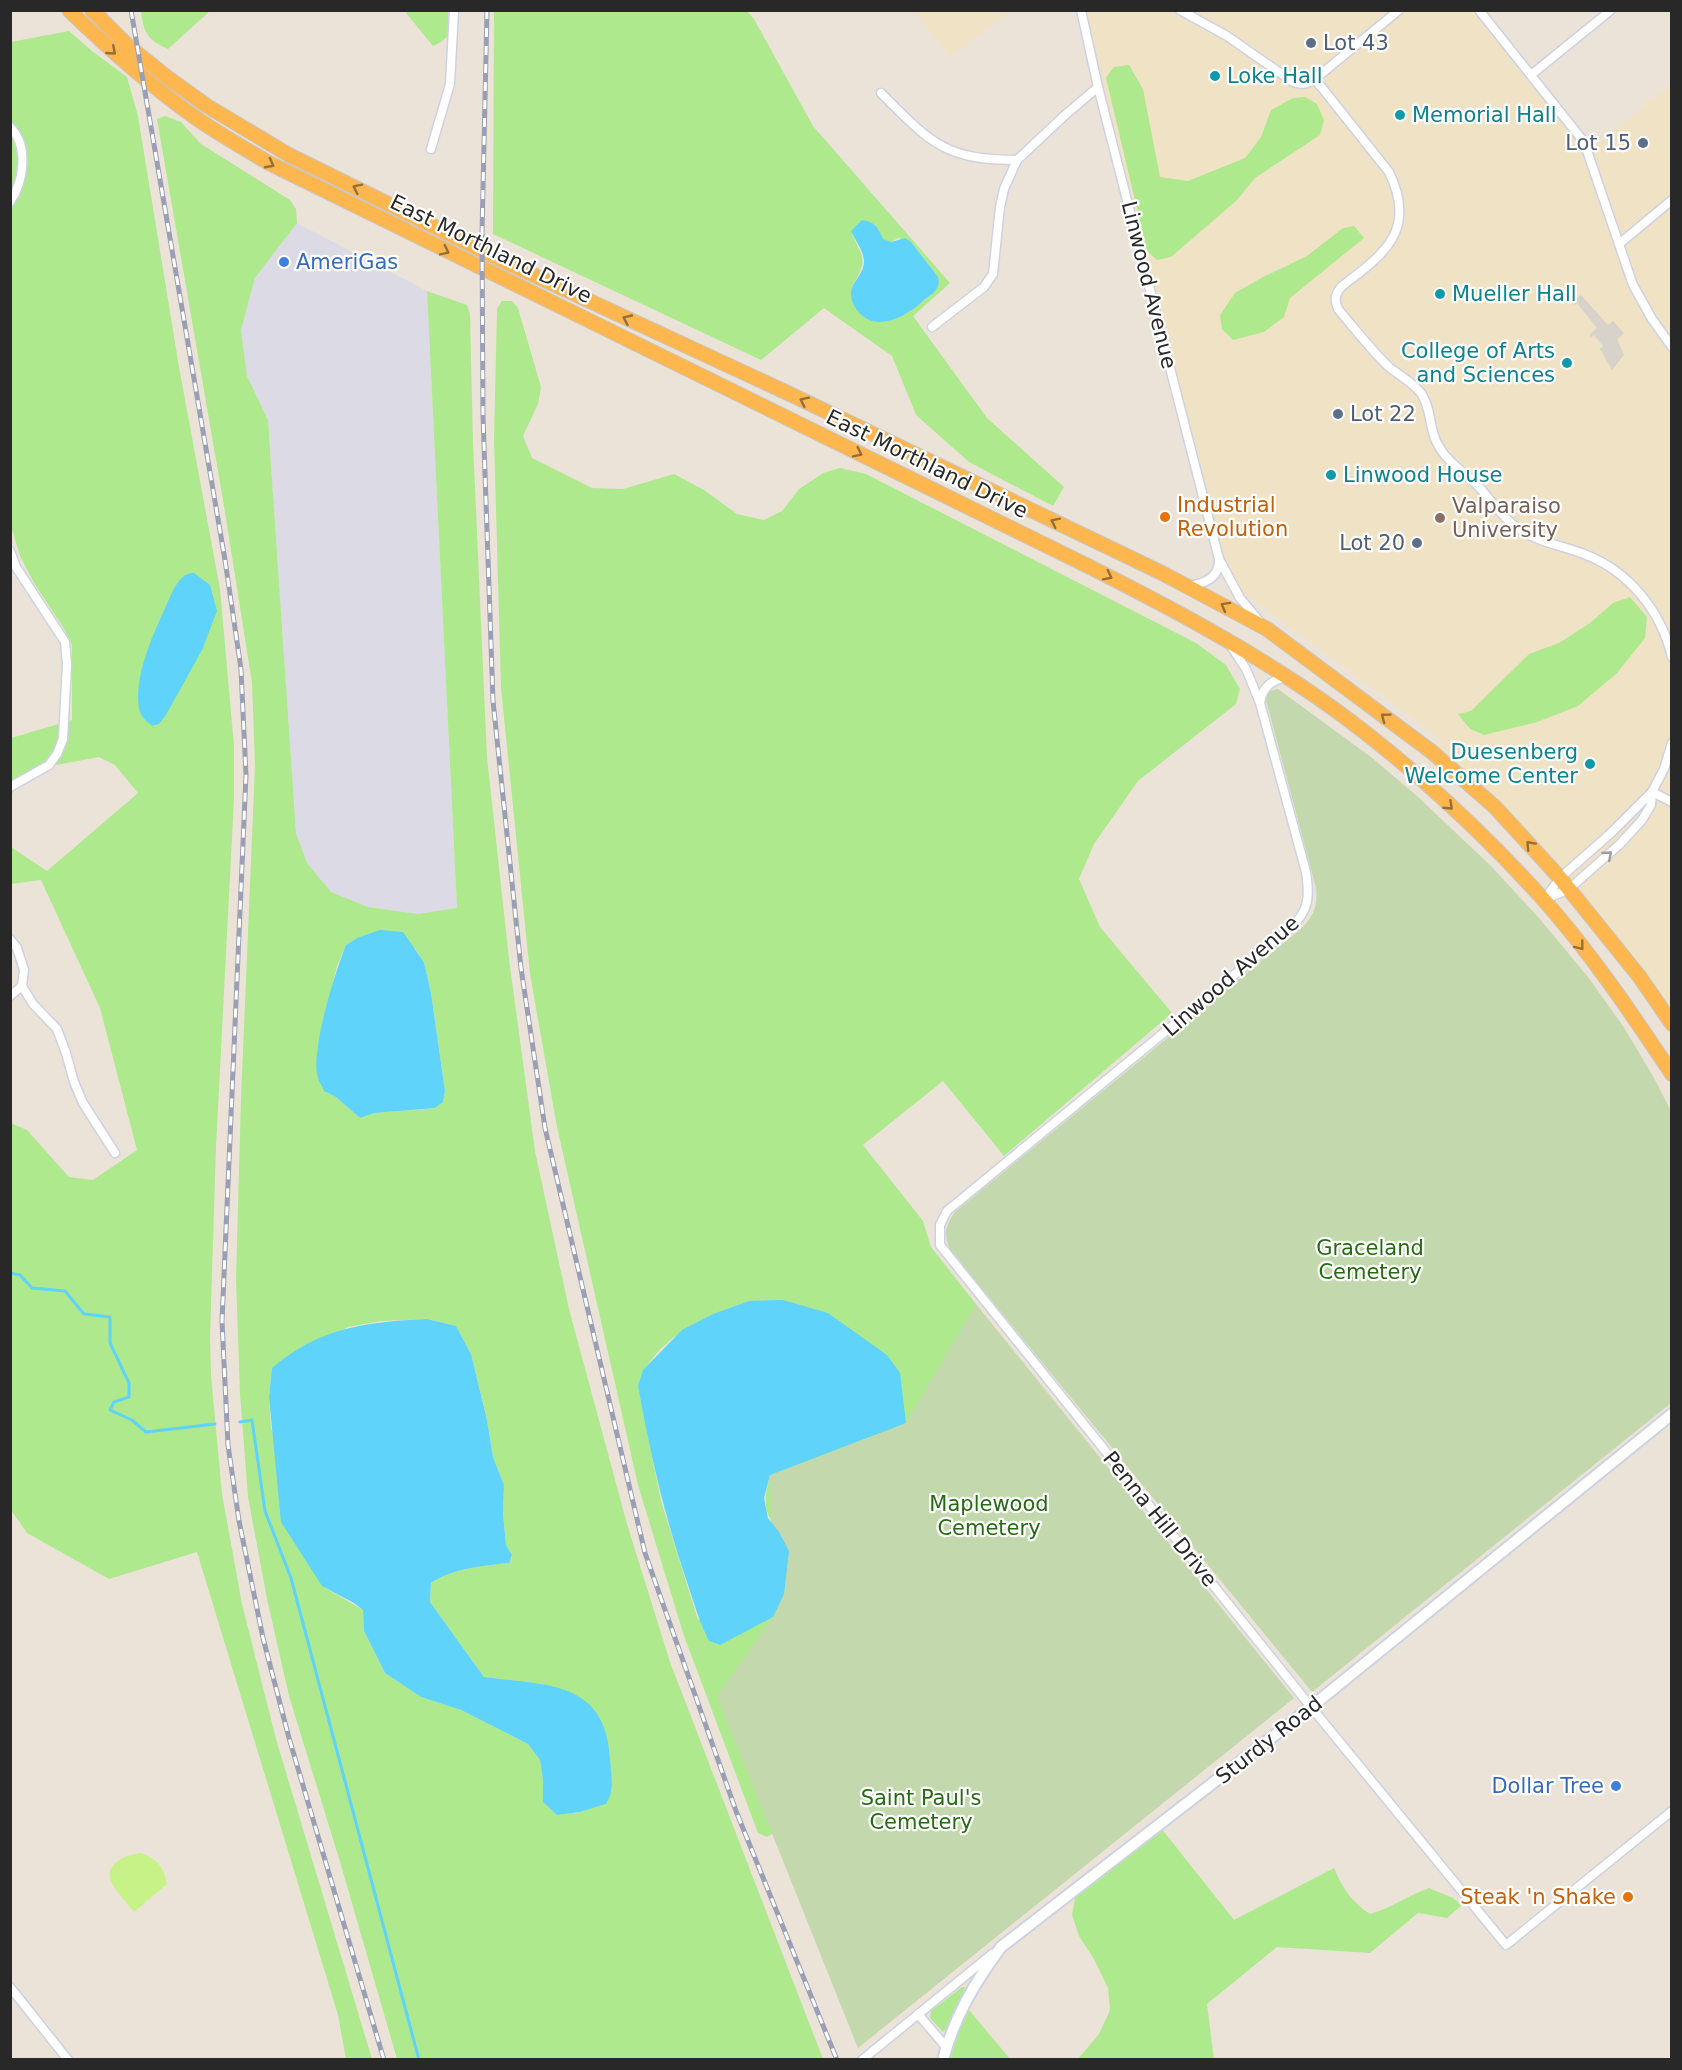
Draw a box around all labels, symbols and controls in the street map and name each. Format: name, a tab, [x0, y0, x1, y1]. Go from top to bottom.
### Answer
place label: Lot 43	[1323, 31, 1389, 55]
marker: Lot 43	[1304, 36, 1318, 50]
one-way arrow	[105, 44, 116, 55]
place label: Loke Hall	[1227, 64, 1323, 88]
marker: Loke Hall	[1208, 69, 1222, 83]
place label: Memorial Hall	[1412, 103, 1557, 127]
marker: Memorial Hall	[1393, 108, 1407, 122]
place label: Lot 15	[1565, 131, 1631, 155]
marker: Lot 15	[1636, 136, 1650, 150]
one-way arrow	[264, 157, 275, 168]
one-way arrow	[352, 184, 363, 196]
street label: East Morthland Drive	[386, 190, 596, 308]
street label: Linwood Avenue	[1117, 199, 1181, 371]
one-way arrow	[438, 243, 449, 255]
place label: AmeriGas	[296, 250, 398, 274]
marker: AmeriGas	[277, 255, 291, 269]
place label: Mueller Hall	[1452, 282, 1577, 306]
marker: Mueller Hall	[1433, 287, 1447, 301]
one-way arrow	[623, 314, 634, 326]
place label: College of Arts and Sciences	[1401, 339, 1555, 387]
marker: College of Arts and Sciences	[1560, 356, 1574, 370]
one-way arrow	[799, 397, 810, 408]
place label: Lot 22	[1350, 402, 1416, 426]
street label: East Morthland Drive	[822, 405, 1032, 523]
marker: Lot 22	[1331, 407, 1345, 421]
one-way arrow	[851, 446, 862, 458]
place label: Linwood House	[1343, 463, 1503, 487]
marker: Linwood House	[1324, 468, 1338, 482]
place label: Industrial Revolution	[1177, 493, 1288, 541]
place label: Valparaiso University	[1452, 494, 1561, 542]
marker: Industrial Revolution	[1158, 510, 1172, 524]
marker: Valparaiso University	[1433, 511, 1447, 525]
one-way arrow	[1051, 517, 1062, 529]
place label: Lot 20	[1339, 531, 1405, 555]
marker: Lot 20	[1410, 536, 1424, 550]
one-way arrow	[1102, 569, 1113, 580]
one-way arrow	[1221, 602, 1231, 614]
one-way arrow	[1381, 714, 1392, 725]
place label: Duesenberg Welcome Center	[1405, 740, 1578, 788]
marker: Duesenberg Welcome Center	[1583, 757, 1597, 771]
one-way arrow	[1442, 798, 1453, 809]
one-way arrow	[1526, 842, 1537, 852]
one-way arrow	[1601, 851, 1612, 862]
street label: Linwood Avenue	[1158, 911, 1304, 1041]
one-way arrow	[1573, 939, 1584, 950]
park label: Graceland Cemetery	[1316, 1236, 1424, 1284]
street label: Penna Hill Drive	[1098, 1447, 1222, 1591]
park label: Maplewood Cemetery	[929, 1492, 1049, 1540]
street label: Sturdy Road	[1211, 1691, 1327, 1789]
place label: Dollar Tree	[1491, 1774, 1604, 1798]
marker: Dollar Tree	[1609, 1779, 1623, 1793]
park label: Saint Paul's Cemetery	[861, 1786, 981, 1834]
place label: Steak 'n Shake	[1460, 1885, 1616, 1909]
marker: Steak 'n Shake	[1621, 1890, 1635, 1904]

